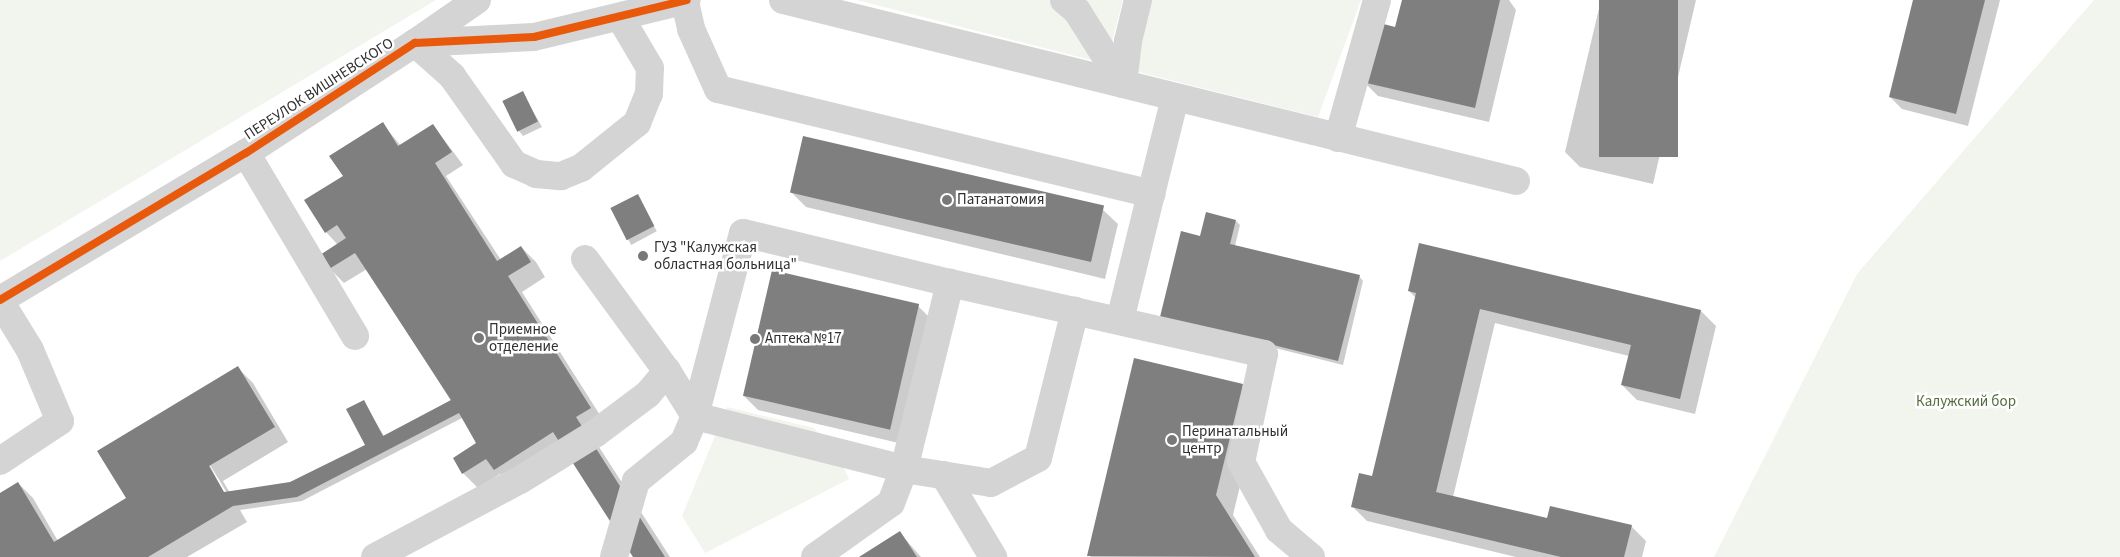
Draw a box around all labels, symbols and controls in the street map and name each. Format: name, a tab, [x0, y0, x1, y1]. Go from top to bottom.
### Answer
street label: ПЕРЕУЛОК ВИШНЕВСКОГО	[241, 34, 397, 144]
place label: Патанатомия	[957, 191, 1044, 209]
marker: Патанатомия	[941, 194, 953, 206]
place label: ГУЗ "Калужская областная больница"	[654, 238, 797, 273]
marker: ГУЗ "Калужская областная больница"	[636, 249, 650, 263]
place label: Приемное отделение	[489, 320, 559, 355]
place label: Аптека №17	[765, 330, 842, 348]
marker: Приемное отделение	[473, 332, 485, 344]
marker: Аптека №17	[749, 333, 761, 345]
park label: Калужский бор	[1916, 393, 2016, 411]
place label: Перинатальный центр	[1182, 422, 1288, 457]
marker: Перинатальный центр	[1166, 434, 1178, 446]

